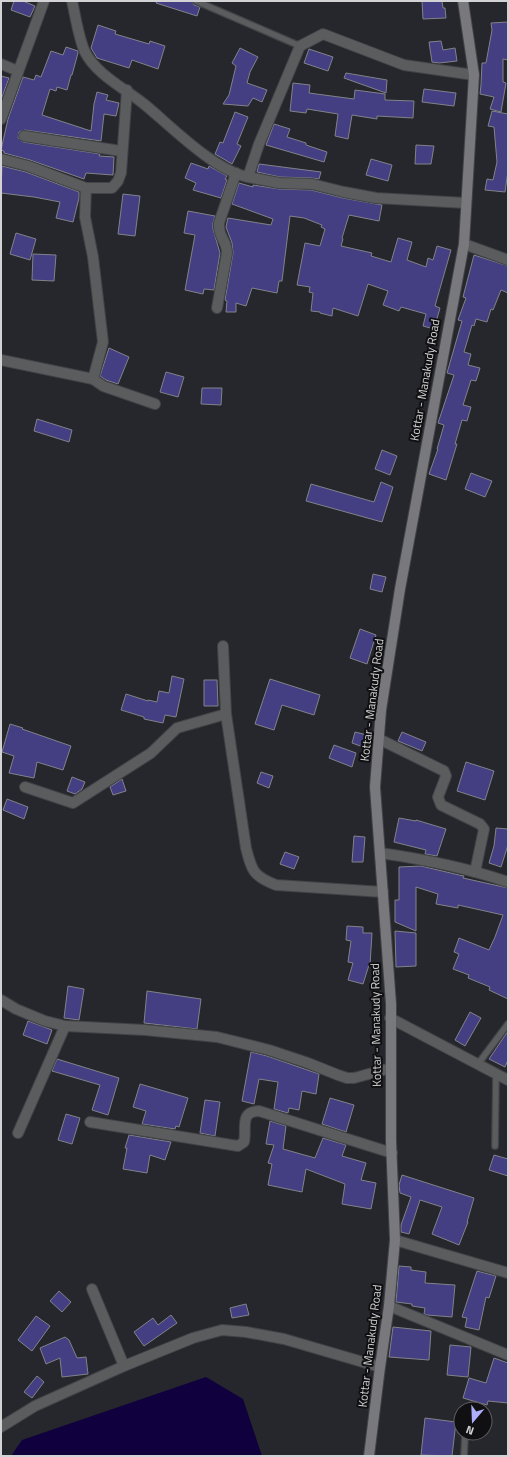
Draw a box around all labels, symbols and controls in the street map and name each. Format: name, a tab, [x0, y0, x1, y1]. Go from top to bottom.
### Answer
street label: Kottar - Manakudy Road	[404, 317, 445, 442]
street label: Kottar - Manakudy Road	[355, 637, 388, 762]
street label: Kottar - Manakudy Road	[365, 963, 386, 1087]
street label: Kottar - Manakudy Road	[353, 1283, 386, 1408]
north arrow	[453, 1401, 493, 1441]
text: N	[464, 1422, 476, 1439]

